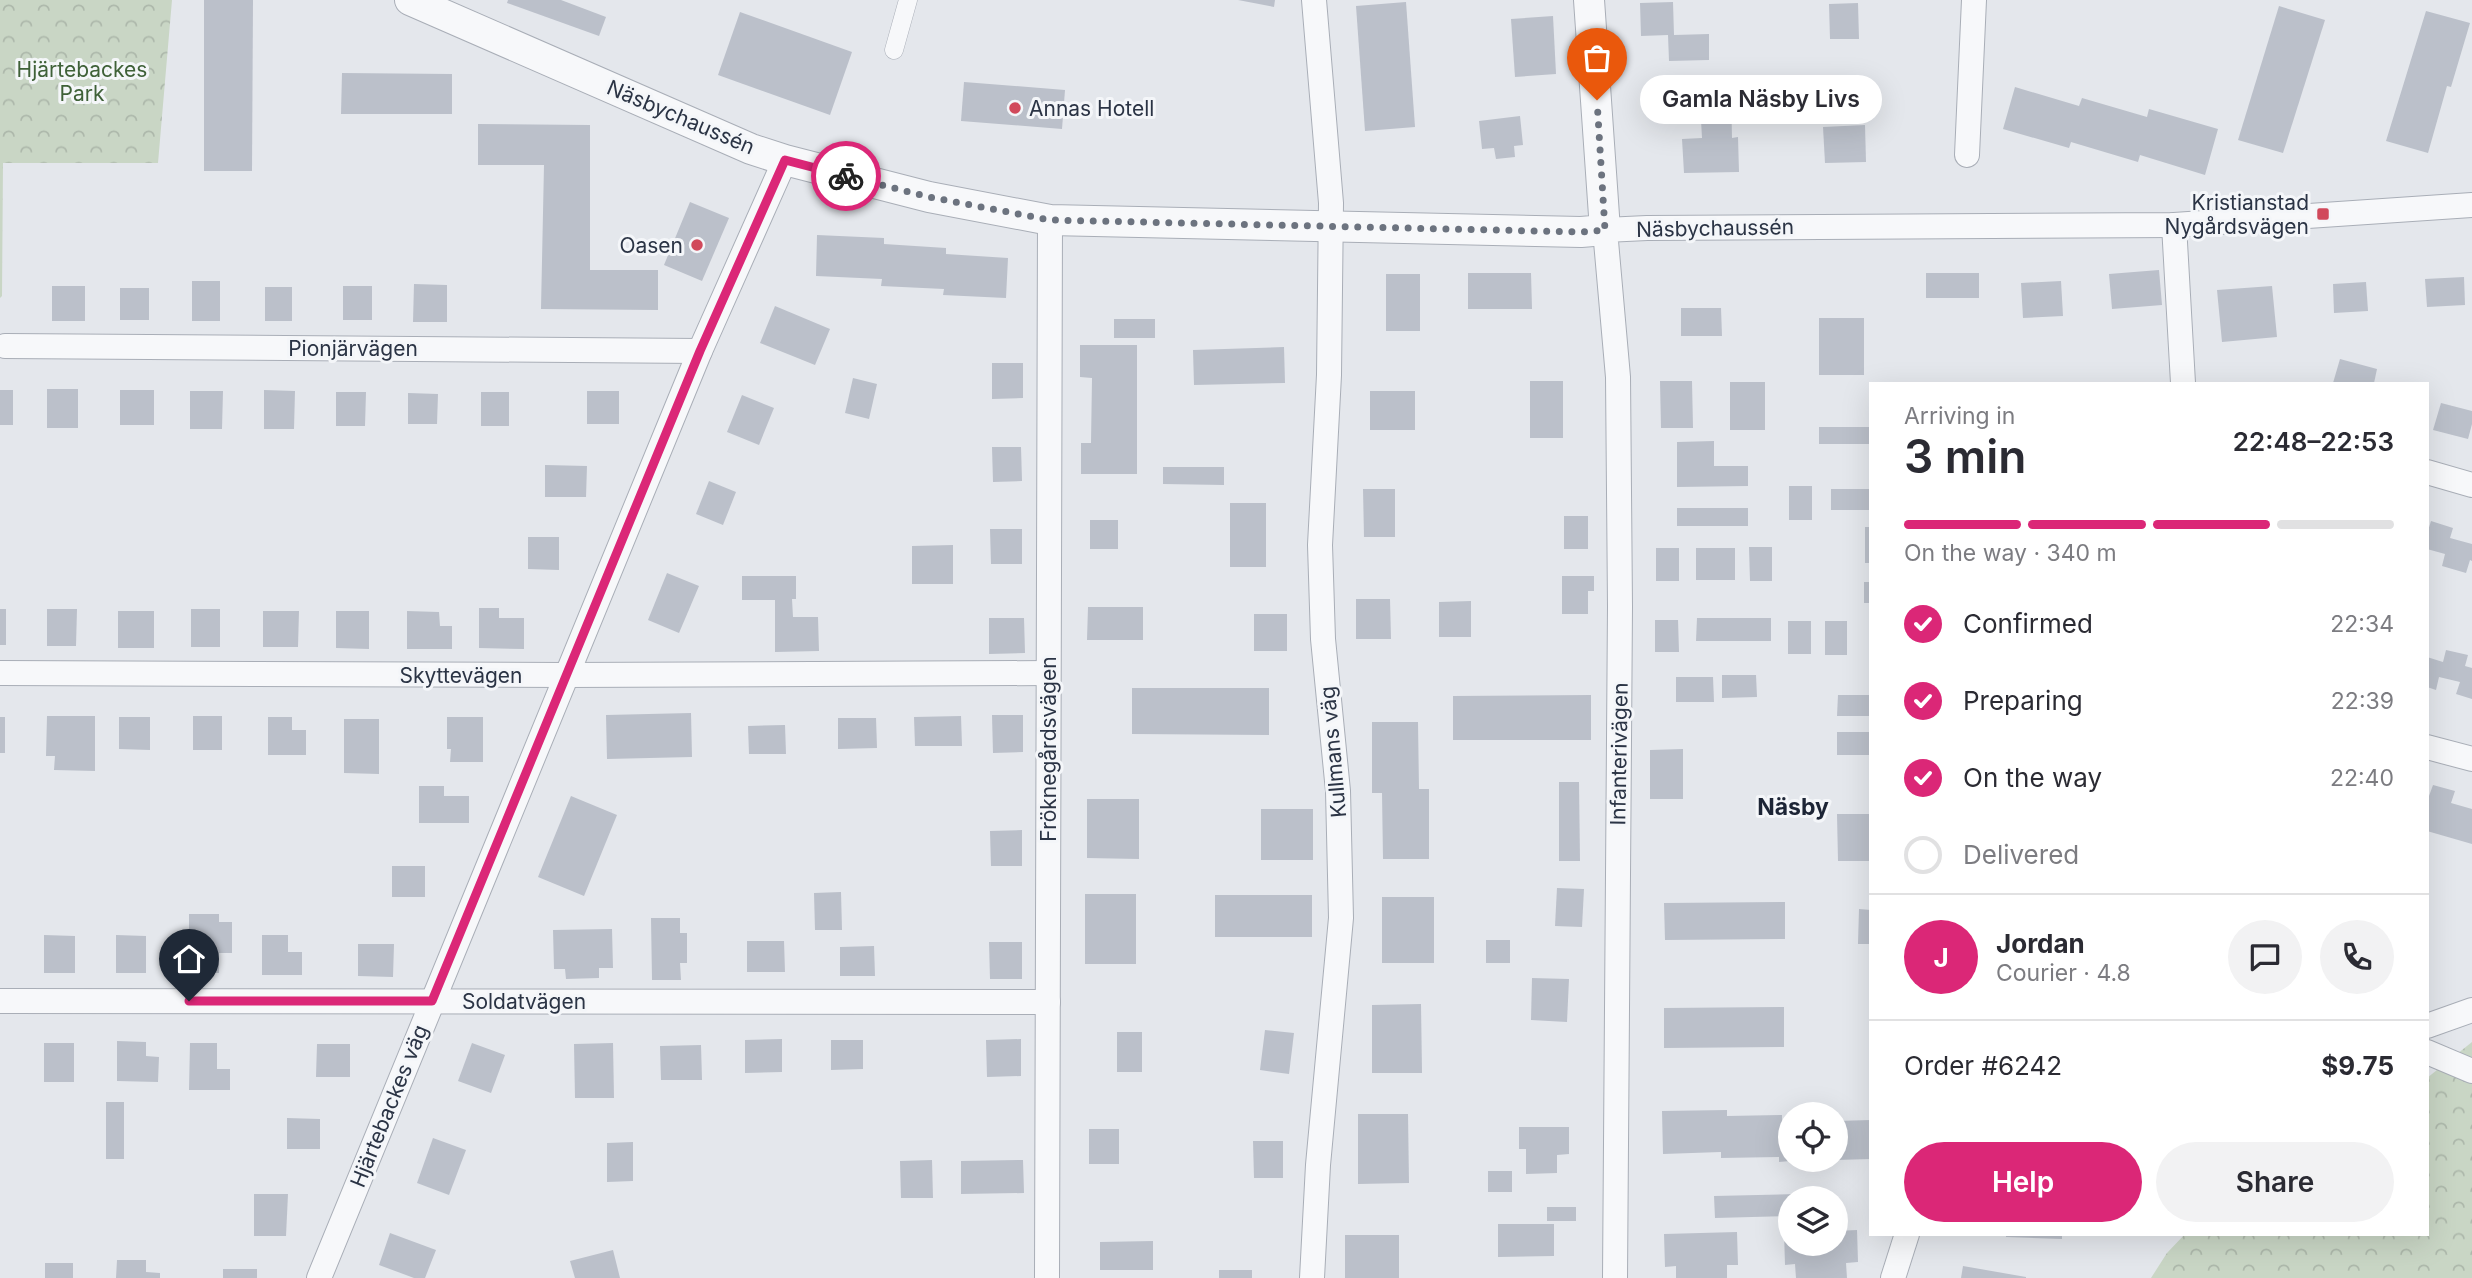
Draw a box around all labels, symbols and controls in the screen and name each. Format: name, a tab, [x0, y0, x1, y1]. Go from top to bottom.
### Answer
pin	[1567, 28, 1627, 100]
icon: bag	[1578, 39, 1616, 77]
park label: Hjärtebackes Park	[17, 57, 147, 106]
street label: Näsbychaussén	[603, 75, 759, 159]
callout: Gamla Näsby Livs	[1639, 76, 1880, 124]
text: Gamla Näsby Livs	[1662, 85, 1860, 113]
place label: Annas Hotell	[1029, 96, 1154, 121]
marker: Annas Hotell	[1007, 100, 1023, 116]
courier	[811, 141, 881, 211]
icon: bike	[827, 157, 865, 195]
place label: Kristianstad Nygårdsvägen	[2164, 190, 2309, 239]
marker: Kristianstad Nygårdsvägen	[2315, 206, 2331, 222]
street label: Näsbychaussén	[1636, 214, 1794, 242]
place label: Oasen	[619, 233, 683, 258]
marker: Oasen	[689, 237, 705, 253]
street label: Pionjärvägen	[288, 336, 418, 361]
text: Arriving in	[1904, 402, 2015, 430]
text: 22:48–22:53	[2233, 426, 2394, 457]
text: 3 min	[1904, 428, 2026, 484]
text: On the way · 340 m	[1904, 539, 2117, 567]
icon: check	[1904, 605, 1942, 643]
text: Confirmed	[1963, 608, 2093, 639]
text: 22:34	[2330, 610, 2394, 638]
street label: Fröknegårdsvägen	[1036, 656, 1061, 842]
street label: Skyttevägen	[400, 663, 523, 688]
street label: Infanterivägen	[1605, 682, 1633, 826]
icon: check	[1904, 682, 1942, 720]
street label: Kullmans väg	[1315, 685, 1351, 819]
text: Preparing	[1963, 685, 2083, 716]
text: 22:39	[2331, 687, 2394, 715]
icon: check	[1904, 759, 1942, 797]
text: On the way	[1963, 762, 2102, 793]
text: 22:40	[2330, 764, 2394, 792]
district label: Näsby	[1757, 793, 1829, 821]
text: Delivered	[1963, 839, 2079, 870]
button: chat	[2228, 920, 2302, 994]
button: phone	[2320, 920, 2394, 994]
text: Jordan	[1996, 928, 2085, 959]
pin	[159, 929, 219, 1001]
icon: home	[170, 940, 208, 978]
text: J	[1933, 942, 1949, 973]
text: Courier · 4.8	[1996, 959, 2131, 987]
street label: Soldatvägen	[462, 989, 586, 1014]
street label: Hjärtebackes väg	[345, 1021, 433, 1191]
text: Order #6242	[1904, 1050, 2062, 1081]
text: $9.75	[2321, 1050, 2394, 1081]
map controls	[1778, 1102, 1848, 1256]
button: locate	[1778, 1102, 1848, 1172]
button: Help	[1904, 1142, 2142, 1222]
button: Share	[2156, 1142, 2394, 1222]
button: layers	[1778, 1186, 1848, 1256]

